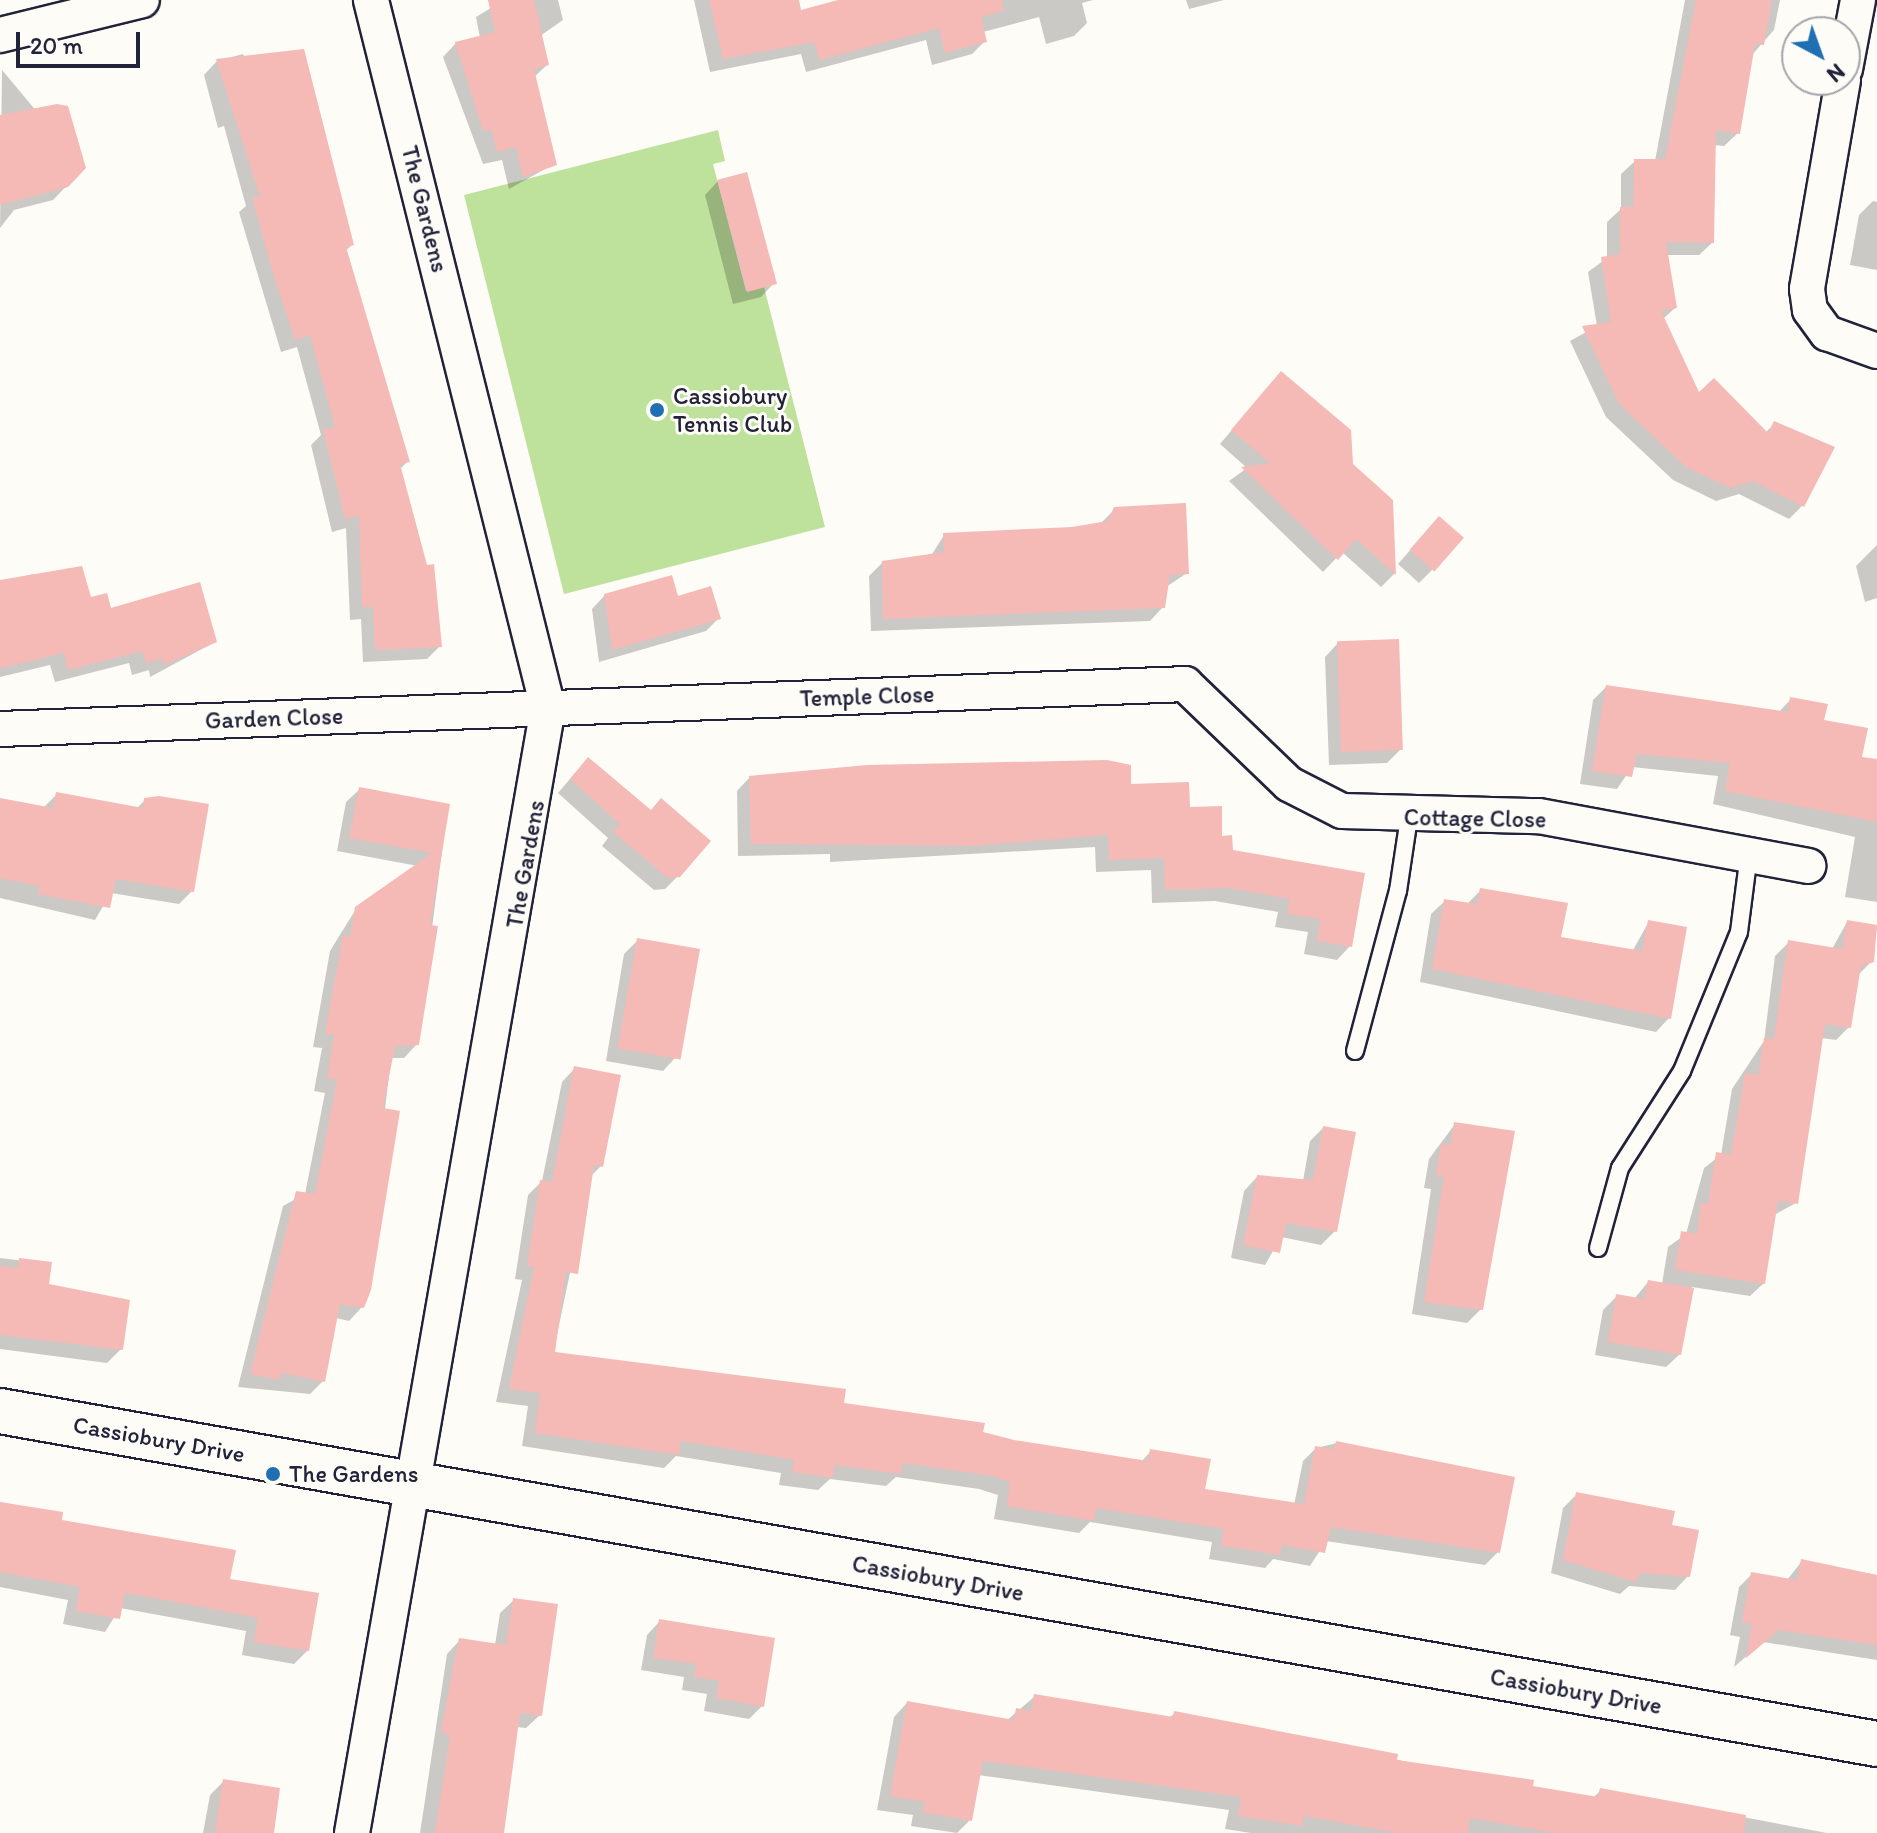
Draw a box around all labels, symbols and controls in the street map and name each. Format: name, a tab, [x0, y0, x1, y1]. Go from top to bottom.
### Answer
scale bar	[20, 16, 144, 66]
north arrow	[1781, 16, 1861, 96]
text: 20 m	[30, 31, 83, 60]
text: N	[1821, 58, 1850, 88]
street label: The Gardens	[395, 142, 455, 276]
place label: Cassiobury Tennis Club	[673, 382, 792, 438]
marker: Cassiobury Tennis Club	[648, 401, 666, 419]
street label: Temple Close	[799, 679, 935, 713]
street label: Garden Close	[204, 701, 344, 735]
street label: The Gardens	[500, 797, 550, 931]
street label: Cottage Close	[1404, 802, 1546, 834]
street label: Cassiobury Drive	[71, 1410, 247, 1468]
place label: The Gardens	[289, 1460, 419, 1488]
marker: The Gardens	[264, 1465, 282, 1483]
street label: Cassiobury Drive	[850, 1549, 1026, 1607]
street label: Cassiobury Drive	[1488, 1662, 1664, 1720]

